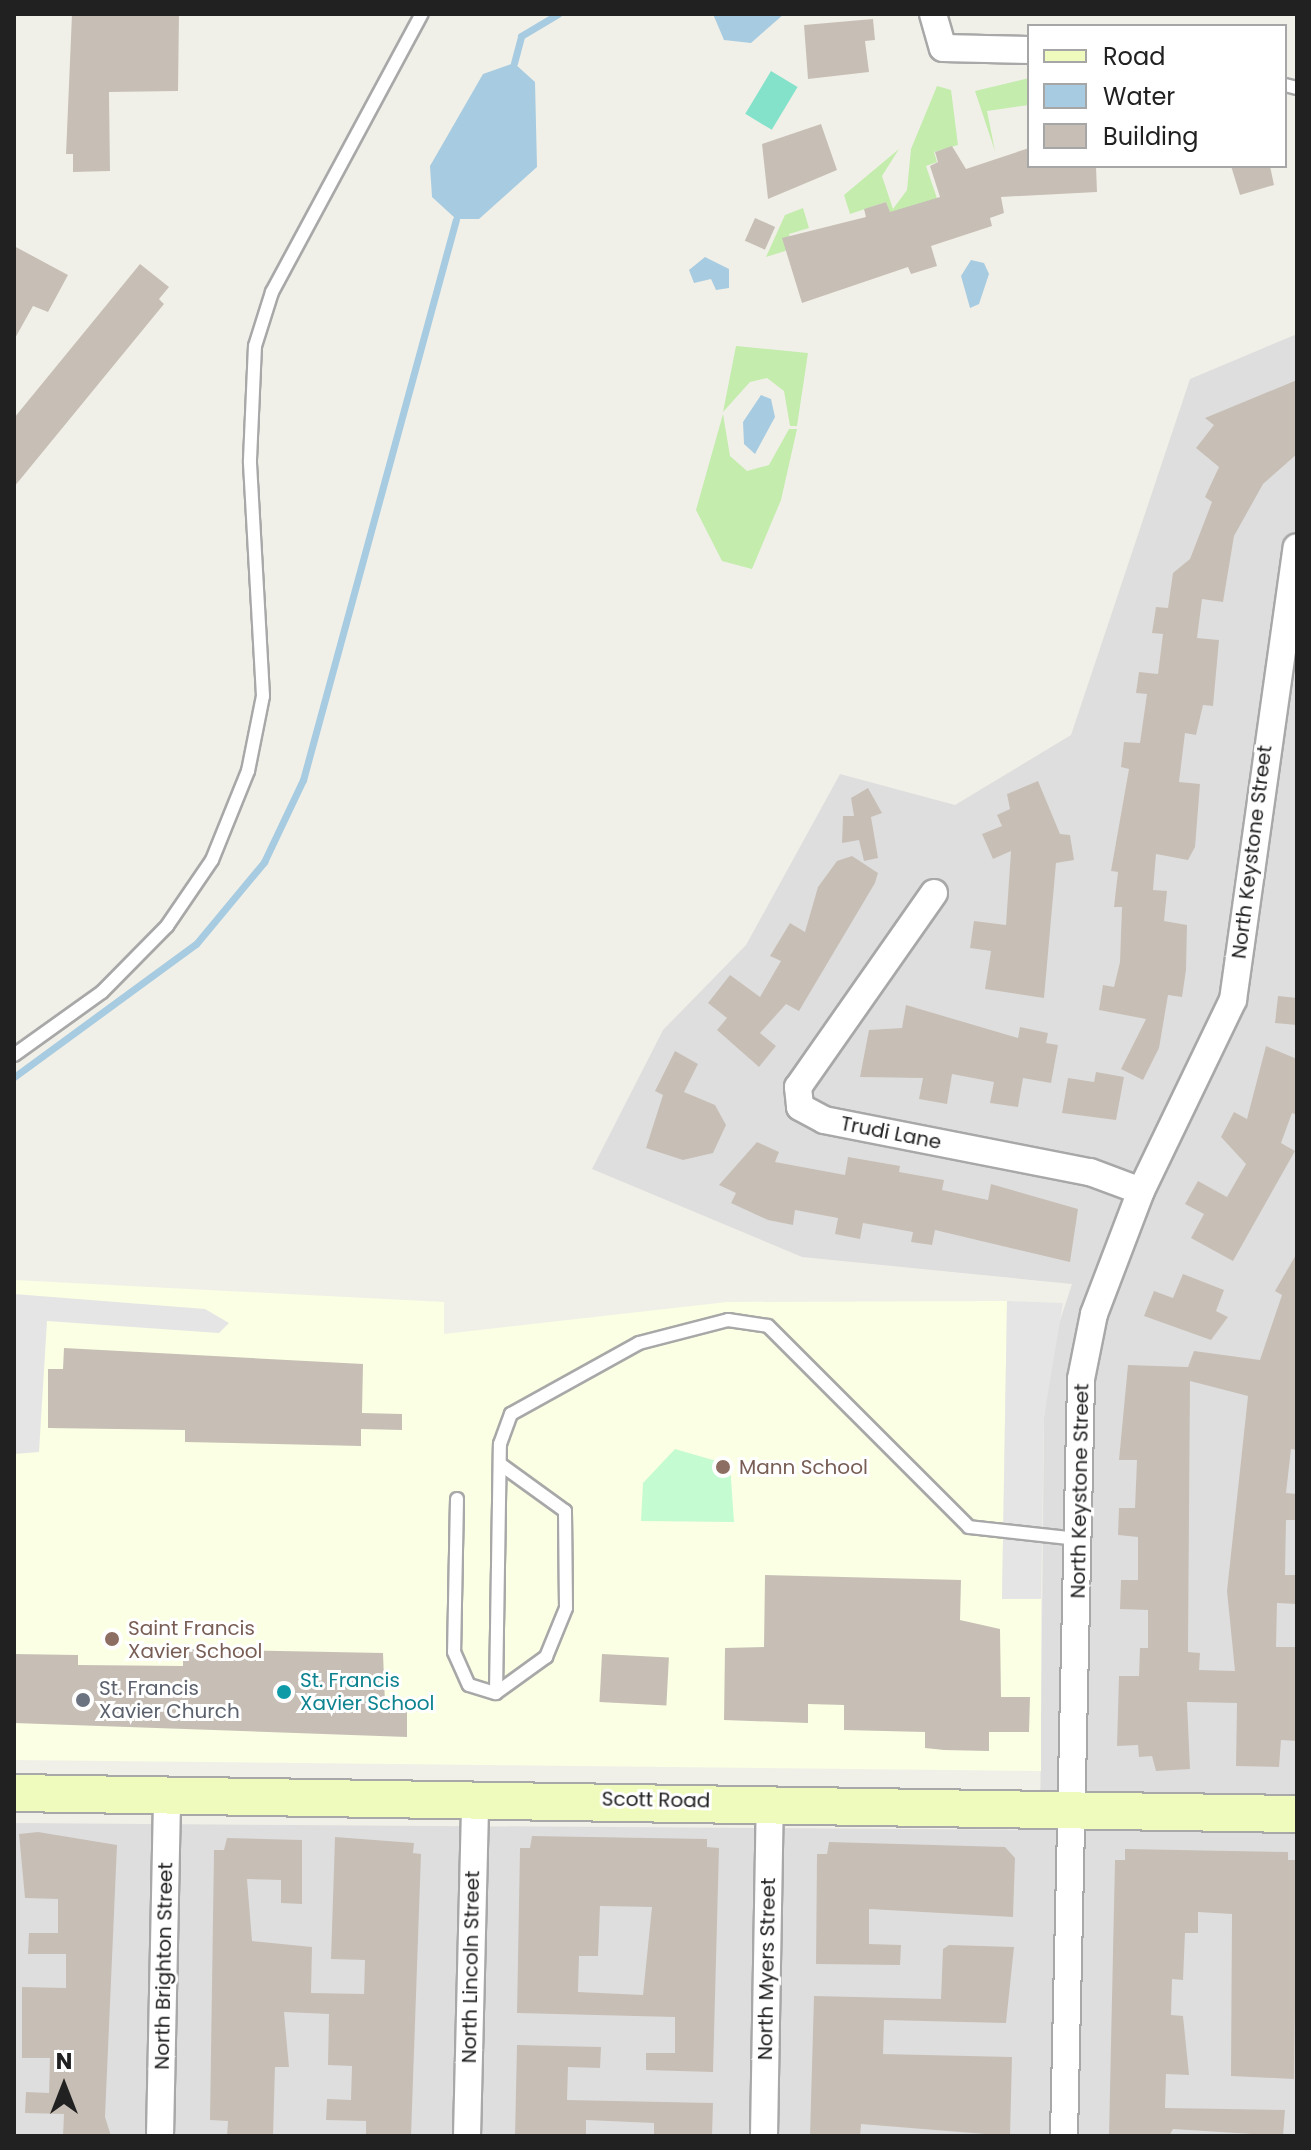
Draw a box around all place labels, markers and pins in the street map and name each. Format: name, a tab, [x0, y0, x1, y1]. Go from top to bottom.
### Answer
place label: Mann School	[739, 1455, 868, 1479]
marker: Mann School	[714, 1458, 732, 1476]
place label: Saint Francis Xavier School	[128, 1616, 262, 1663]
marker: Saint Francis Xavier School	[103, 1630, 121, 1648]
place label: St. Francis Xavier School	[300, 1668, 434, 1715]
place label: St. Francis Xavier Church	[99, 1676, 240, 1723]
marker: St. Francis Xavier School	[275, 1683, 293, 1701]
marker: St. Francis Xavier Church	[74, 1691, 92, 1709]

